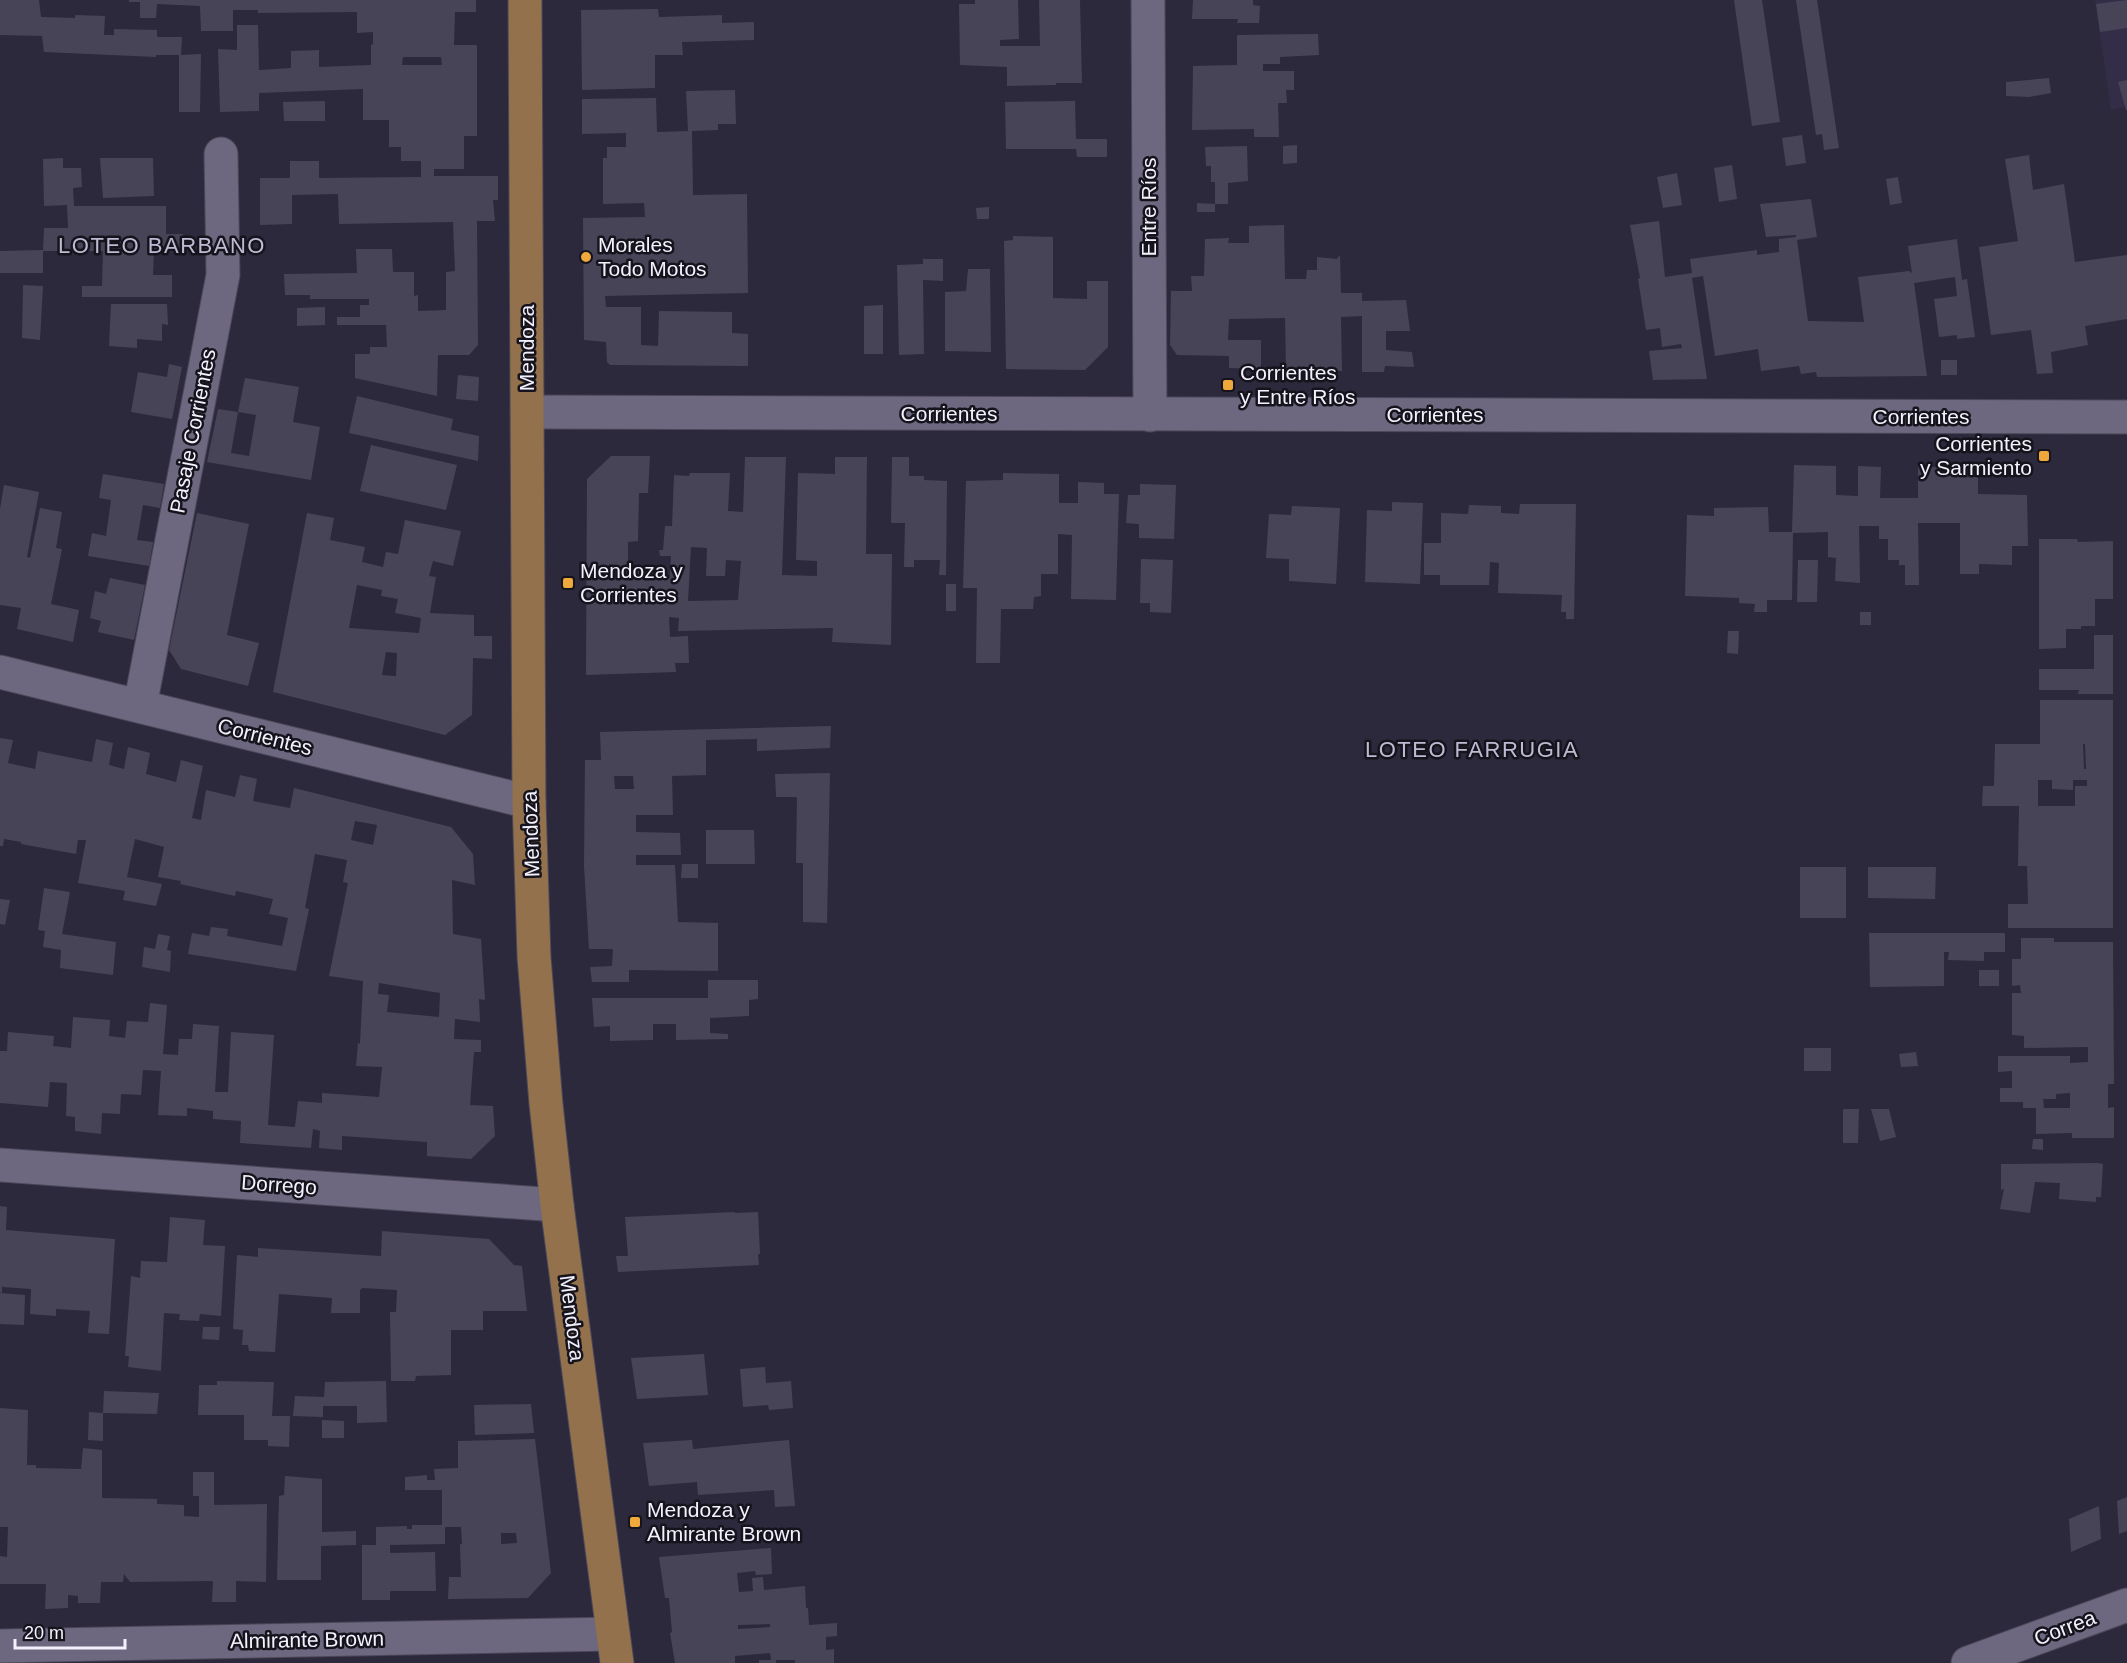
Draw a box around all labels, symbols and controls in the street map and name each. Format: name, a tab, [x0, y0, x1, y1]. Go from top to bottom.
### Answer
street label: Entre Ríos	[1137, 157, 1160, 257]
district label: LOTEO BARBANO	[58, 233, 266, 258]
place label: Morales Todo Motos	[598, 233, 707, 280]
marker: Morales Todo Motos	[579, 250, 593, 264]
street label: Mendoza	[515, 304, 538, 391]
street label: Pasaje Corrientes	[165, 347, 220, 515]
place label: Corrientes y Entre Ríos	[1240, 361, 1356, 408]
marker: Corrientes y Entre Ríos	[1221, 378, 1235, 392]
street label: Corrientes	[901, 402, 997, 425]
street label: Corrientes	[1387, 403, 1483, 426]
street label: Corrientes	[1873, 405, 1969, 428]
place label: Corrientes y Sarmiento	[1920, 432, 2032, 479]
marker: Corrientes y Sarmiento	[2037, 449, 2051, 463]
place label: Mendoza y Corrientes	[580, 559, 683, 606]
marker: Mendoza y Corrientes	[561, 576, 575, 590]
street label: Corrientes	[215, 714, 315, 759]
district label: LOTEO FARRUGIA	[1365, 737, 1579, 762]
street label: Mendoza	[517, 790, 544, 878]
street label: Dorrego	[240, 1170, 318, 1199]
street label: Mendoza	[556, 1274, 589, 1363]
place label: Mendoza y Almirante Brown	[647, 1498, 801, 1545]
marker: Mendoza y Almirante Brown	[628, 1515, 642, 1529]
street label: Correa	[2031, 1605, 2099, 1650]
scale bar	[15, 1612, 124, 1650]
text: 20 m	[24, 1623, 64, 1643]
street label: Almirante Brown	[230, 1627, 384, 1652]

